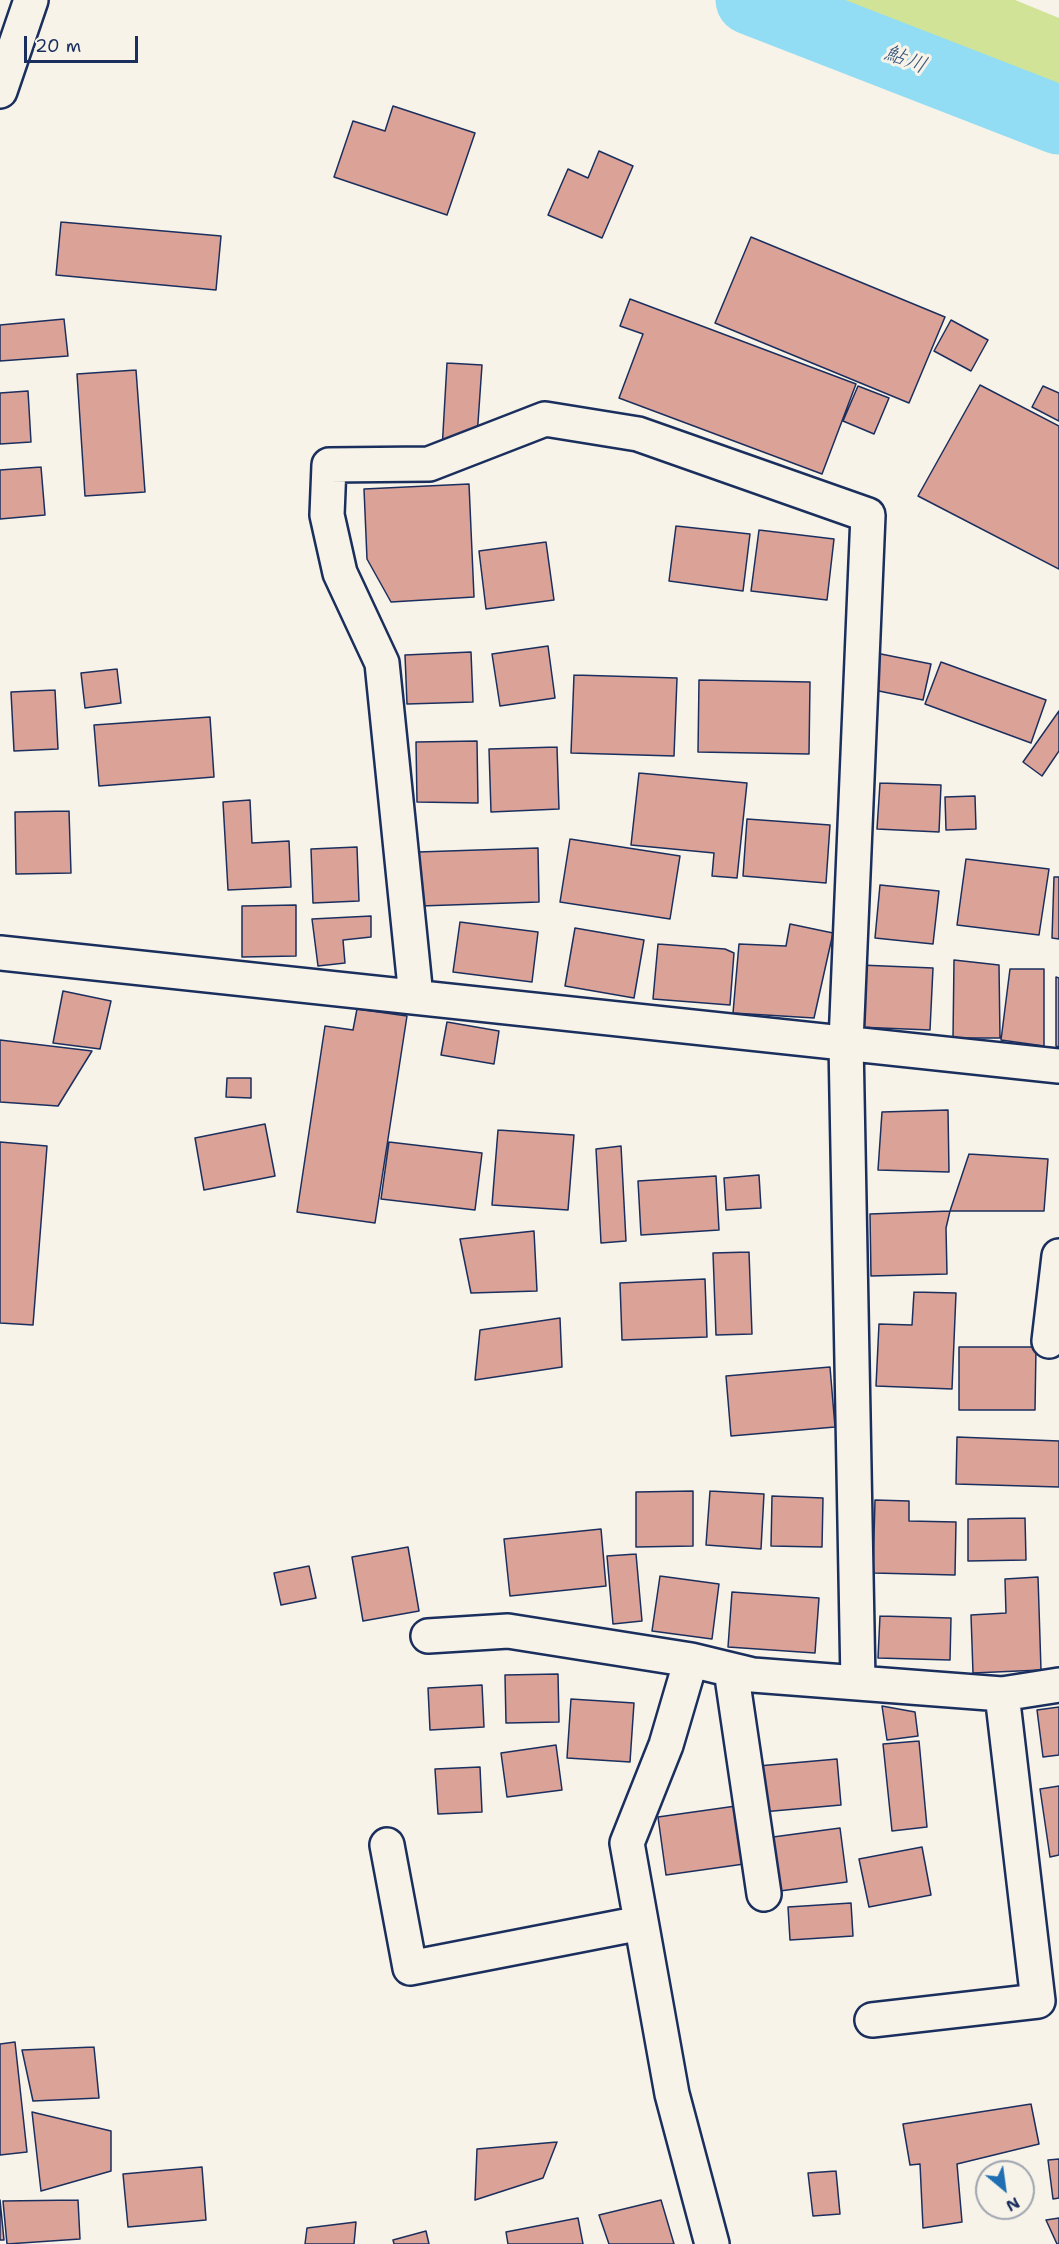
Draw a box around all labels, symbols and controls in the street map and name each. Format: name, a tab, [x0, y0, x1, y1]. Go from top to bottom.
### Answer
scale bar	[27, 24, 141, 62]
text: 20 m	[35, 34, 81, 58]
water label: 鮎川	[880, 40, 930, 80]
north arrow	[975, 2160, 1035, 2220]
text: N	[1002, 2192, 1024, 2217]

